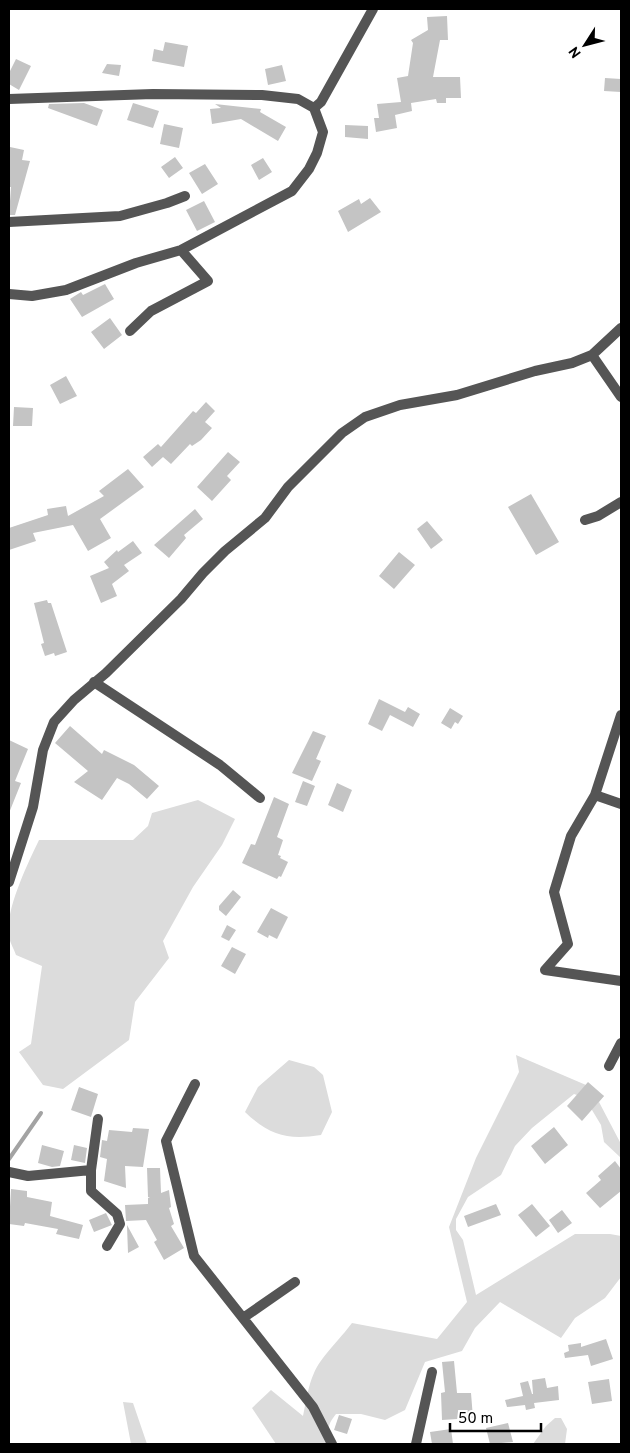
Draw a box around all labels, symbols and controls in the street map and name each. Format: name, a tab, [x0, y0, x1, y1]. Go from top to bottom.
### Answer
north arrow	[560, 20, 610, 70]
text: N	[566, 43, 586, 61]
scale bar	[450, 1400, 541, 1432]
text: 50 m	[458, 1410, 493, 1429]

